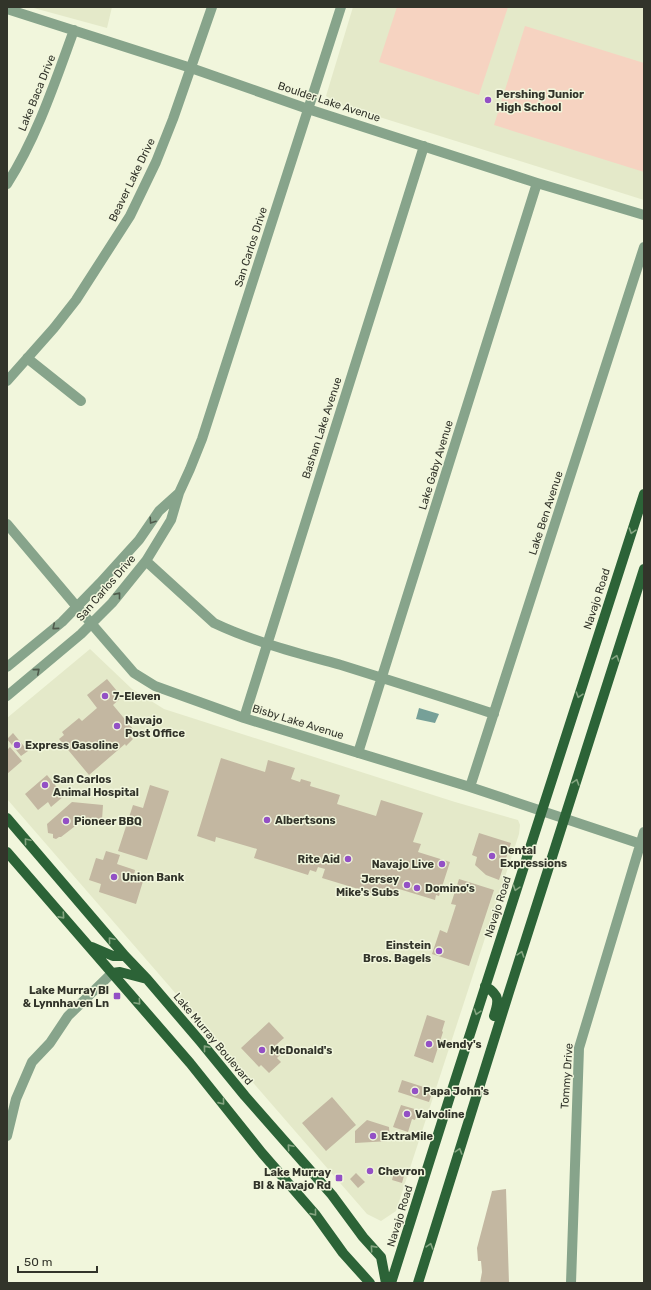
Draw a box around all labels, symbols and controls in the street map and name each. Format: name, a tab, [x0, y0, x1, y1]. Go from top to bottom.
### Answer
street label: Lake Baca Drive	[16, 53, 58, 133]
street label: Boulder Lake Avenue	[276, 79, 382, 125]
place label: Pershing Junior High School	[496, 88, 584, 114]
marker: Pershing Junior High School	[483, 95, 493, 105]
street label: Beaver Lake Drive	[106, 136, 158, 224]
street label: San Carlos Drive	[232, 205, 270, 289]
street label: Bashan Lake Avenue	[299, 376, 345, 480]
street label: Lake Gaby Avenue	[416, 419, 456, 511]
street label: Lake Ben Avenue	[526, 469, 566, 557]
one-way arrow	[149, 517, 157, 524]
one-way arrow	[628, 528, 637, 535]
street label: San Carlos Drive	[74, 552, 138, 624]
street label: Navajo Road	[581, 567, 613, 631]
one-way arrow	[113, 593, 120, 600]
one-way arrow	[53, 623, 60, 630]
one-way arrow	[611, 655, 620, 662]
one-way arrow	[32, 669, 40, 676]
place label: 7-Eleven	[113, 690, 161, 703]
marker: 7-Eleven	[100, 691, 110, 701]
one-way arrow	[575, 691, 584, 698]
street label: Bisby Lake Avenue	[251, 702, 345, 742]
place label: Navajo Post Office	[125, 714, 185, 740]
marker: Navajo Post Office	[112, 721, 122, 731]
place label: Express Gasoline	[25, 739, 119, 752]
marker: Express Gasoline	[12, 740, 22, 750]
place label: San Carlos Animal Hospital	[53, 773, 139, 799]
one-way arrow	[571, 778, 580, 785]
marker: San Carlos Animal Hospital	[40, 780, 50, 790]
place label: Albertsons	[275, 814, 336, 827]
place label: Pioneer BBQ	[74, 815, 142, 828]
marker: Albertsons	[262, 815, 272, 825]
marker: Pioneer BBQ	[61, 816, 71, 826]
one-way arrow	[25, 839, 32, 846]
place label: Dental Expressions	[500, 844, 567, 870]
marker: Dental Expressions	[487, 851, 497, 861]
place label: Rite Aid	[298, 853, 340, 866]
marker: Rite Aid	[343, 854, 353, 864]
place label: Navajo Live	[372, 858, 434, 871]
marker: Navajo Live	[437, 859, 447, 869]
place label: Union Bank	[122, 871, 185, 884]
marker: Union Bank	[109, 872, 119, 882]
place label: Jersey Mike's Subs	[336, 873, 399, 899]
street label: Navajo Road	[482, 875, 514, 939]
marker: Jersey Mike's Subs	[402, 880, 412, 890]
place label: Domino's	[425, 882, 475, 895]
marker: Domino's	[412, 883, 422, 893]
one-way arrow	[513, 884, 521, 891]
one-way arrow	[57, 911, 64, 918]
one-way arrow	[109, 937, 116, 945]
place label: Einstein Bros. Bagels	[363, 939, 431, 965]
marker: Einstein Bros. Bagels	[434, 946, 444, 956]
one-way arrow	[516, 951, 525, 958]
place label: Lake Murray Bl & Lynnhaven Ln	[23, 984, 109, 1010]
street label: Lake Murray Boulevard	[171, 990, 255, 1088]
marker: Lake Murray Bl & Lynnhaven Ln	[112, 991, 122, 1001]
one-way arrow	[133, 998, 140, 1005]
one-way arrow	[473, 1008, 482, 1015]
place label: Wendy's	[437, 1038, 482, 1051]
marker: Wendy's	[424, 1039, 434, 1049]
street label: Tommy Drive	[558, 1043, 576, 1109]
place label: McDonald's	[270, 1044, 332, 1057]
marker: McDonald's	[257, 1045, 267, 1055]
one-way arrow	[204, 1046, 211, 1053]
place label: Papa John's	[423, 1085, 489, 1098]
marker: Papa John's	[410, 1086, 420, 1096]
one-way arrow	[217, 1097, 224, 1104]
place label: Valvoline	[415, 1108, 465, 1121]
marker: Valvoline	[402, 1109, 412, 1119]
place label: ExtraMile	[381, 1130, 433, 1143]
marker: ExtraMile	[368, 1131, 378, 1141]
one-way arrow	[288, 1145, 295, 1152]
one-way arrow	[454, 1148, 463, 1155]
place label: Chevron	[378, 1165, 424, 1178]
place label: Lake Murray Bl & Navajo Rd	[253, 1166, 331, 1192]
marker: Chevron	[365, 1166, 375, 1176]
marker: Lake Murray Bl & Navajo Rd	[334, 1173, 344, 1183]
street label: Navajo Road	[384, 1184, 416, 1248]
one-way arrow	[309, 1209, 316, 1216]
one-way arrow	[425, 1242, 434, 1249]
one-way arrow	[370, 1245, 377, 1253]
scale bar	[18, 1248, 97, 1274]
text: 50 m	[24, 1255, 52, 1269]

